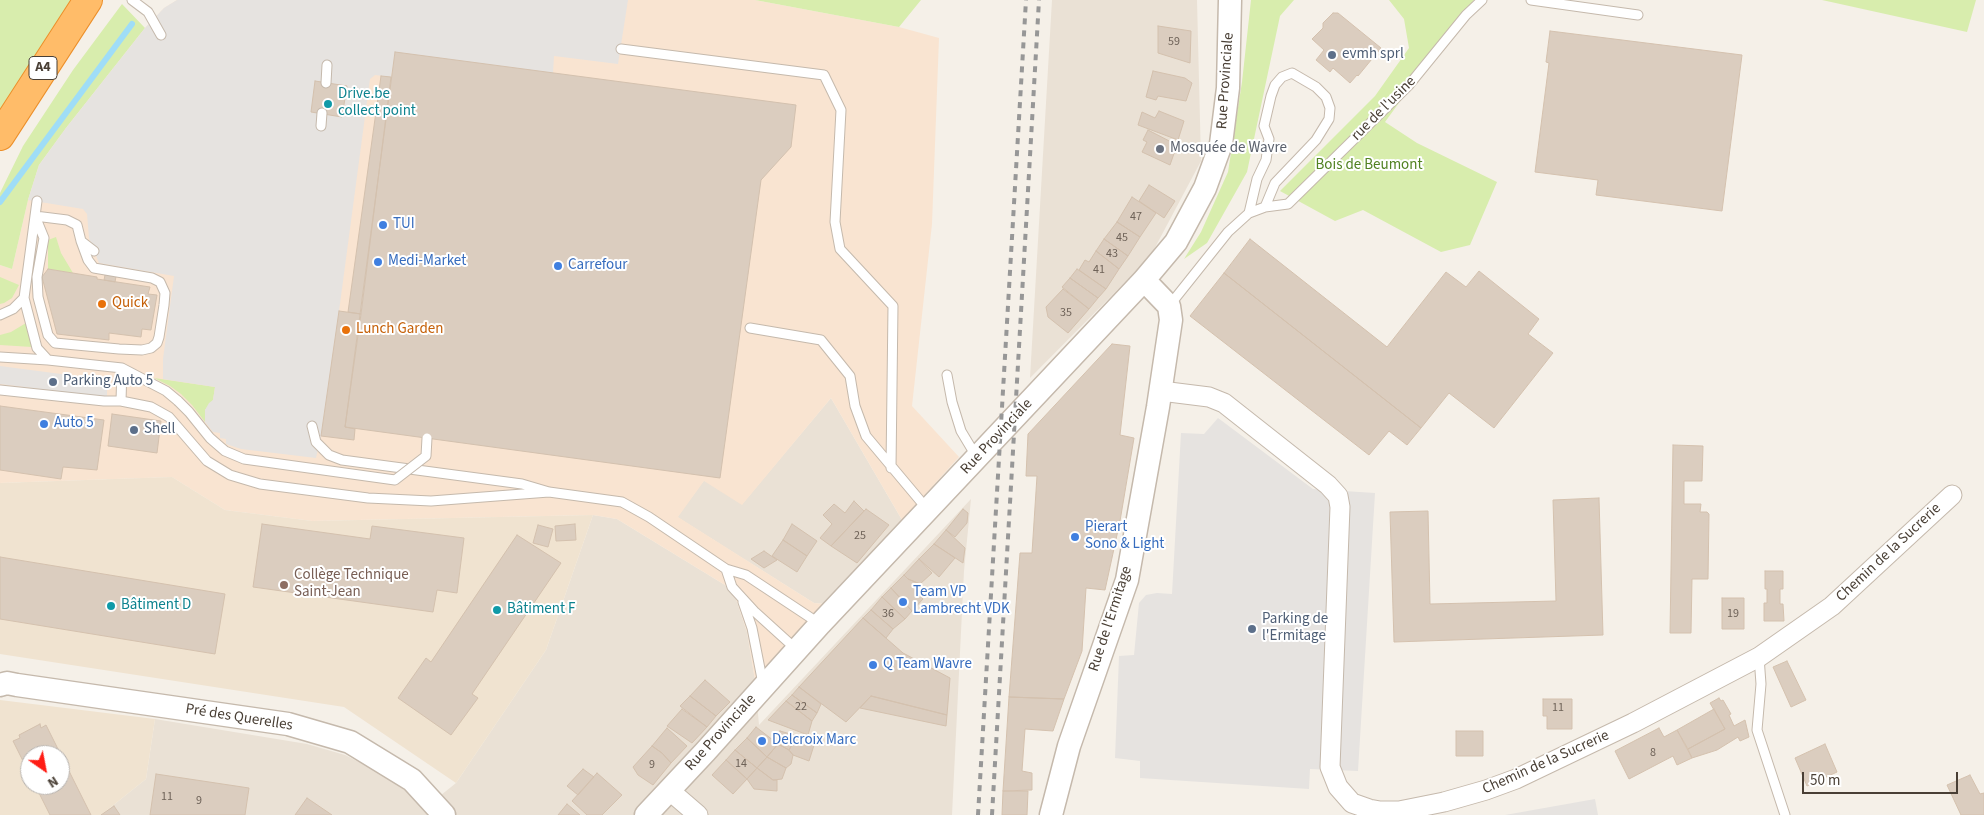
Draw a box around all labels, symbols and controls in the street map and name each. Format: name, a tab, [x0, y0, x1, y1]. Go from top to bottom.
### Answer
street label: Rue Provinciale	[1214, 32, 1238, 130]
house number: 59	[1168, 35, 1180, 49]
place label: evmh sprl	[1342, 46, 1404, 64]
marker: evmh sprl	[1326, 49, 1338, 61]
road number: A4	[29, 56, 57, 80]
street label: rue de l'usine	[1348, 73, 1420, 145]
place label: Drive.be collect point	[338, 86, 416, 121]
marker: Drive.be collect point	[322, 98, 334, 110]
place label: Mosquée de Wavre	[1170, 140, 1287, 158]
marker: Mosquée de Wavre	[1154, 143, 1166, 155]
park label: Bois de Beumont	[1316, 157, 1422, 175]
house number: 47	[1130, 210, 1142, 224]
place label: TUI	[393, 216, 415, 234]
marker: TUI	[377, 219, 389, 231]
house number: 45	[1116, 231, 1128, 245]
house number: 43	[1106, 247, 1118, 261]
place label: Medi-Market	[388, 253, 466, 271]
marker: Medi-Market	[372, 256, 384, 268]
place label: Carrefour	[568, 257, 628, 275]
marker: Carrefour	[552, 260, 564, 272]
house number: 41	[1093, 263, 1105, 277]
place label: Quick	[112, 295, 148, 313]
marker: Quick	[96, 298, 108, 310]
house number: 35	[1060, 306, 1072, 320]
place label: Lunch Garden	[356, 321, 443, 339]
marker: Lunch Garden	[340, 324, 352, 336]
place label: Parking Auto 5	[63, 373, 153, 391]
marker: Parking Auto 5	[47, 376, 59, 388]
street label: Rue Provinciale	[957, 395, 1037, 479]
place label: Auto 5	[54, 415, 94, 433]
marker: Auto 5	[38, 418, 50, 430]
place label: Shell	[144, 421, 175, 439]
marker: Shell	[128, 424, 140, 436]
street label: Chemin de la Sucrerie	[1833, 500, 1945, 606]
place label: Pierart Sono & Light	[1085, 519, 1164, 554]
house number: 25	[854, 529, 866, 543]
marker: Pierart Sono & Light	[1069, 531, 1081, 543]
street label: Rue de l'Ermitage	[1085, 564, 1137, 674]
place label: Collège Technique Saint-Jean	[294, 567, 409, 602]
marker: Collège Technique Saint-Jean	[278, 579, 290, 591]
place label: Team VP Lambrecht VDK	[913, 584, 1010, 619]
marker: Team VP Lambrecht VDK	[897, 596, 909, 608]
place label: Bâtiment D	[121, 597, 191, 615]
marker: Bâtiment D	[105, 600, 117, 612]
place label: Bâtiment F	[507, 601, 575, 619]
marker: Bâtiment F	[491, 604, 503, 616]
house number: 36	[882, 607, 894, 621]
house number: 19	[1727, 607, 1739, 621]
place label: Parking de l'Ermitage	[1262, 611, 1328, 646]
marker: Parking de l'Ermitage	[1246, 623, 1258, 635]
place label: Q Team Wavre	[883, 656, 972, 674]
marker: Q Team Wavre	[867, 659, 879, 671]
street label: Rue Provinciale	[682, 691, 760, 775]
house number: 22	[795, 700, 807, 714]
street label: Pré des Querelles	[184, 701, 294, 735]
house number: 11	[1552, 701, 1564, 715]
street label: Chemin de la Sucrerie	[1480, 727, 1612, 799]
place label: Delcroix Marc	[772, 732, 856, 750]
marker: Delcroix Marc	[756, 735, 768, 747]
north arrow	[20, 745, 70, 795]
house number: 8	[1650, 746, 1656, 760]
house number: 14	[735, 757, 747, 771]
house number: 9	[649, 758, 655, 772]
scale bar	[1804, 762, 1960, 794]
text: 50 m	[1810, 770, 1840, 791]
text: N	[43, 771, 62, 793]
house number: 11	[161, 790, 173, 804]
house number: 9	[196, 794, 202, 808]

